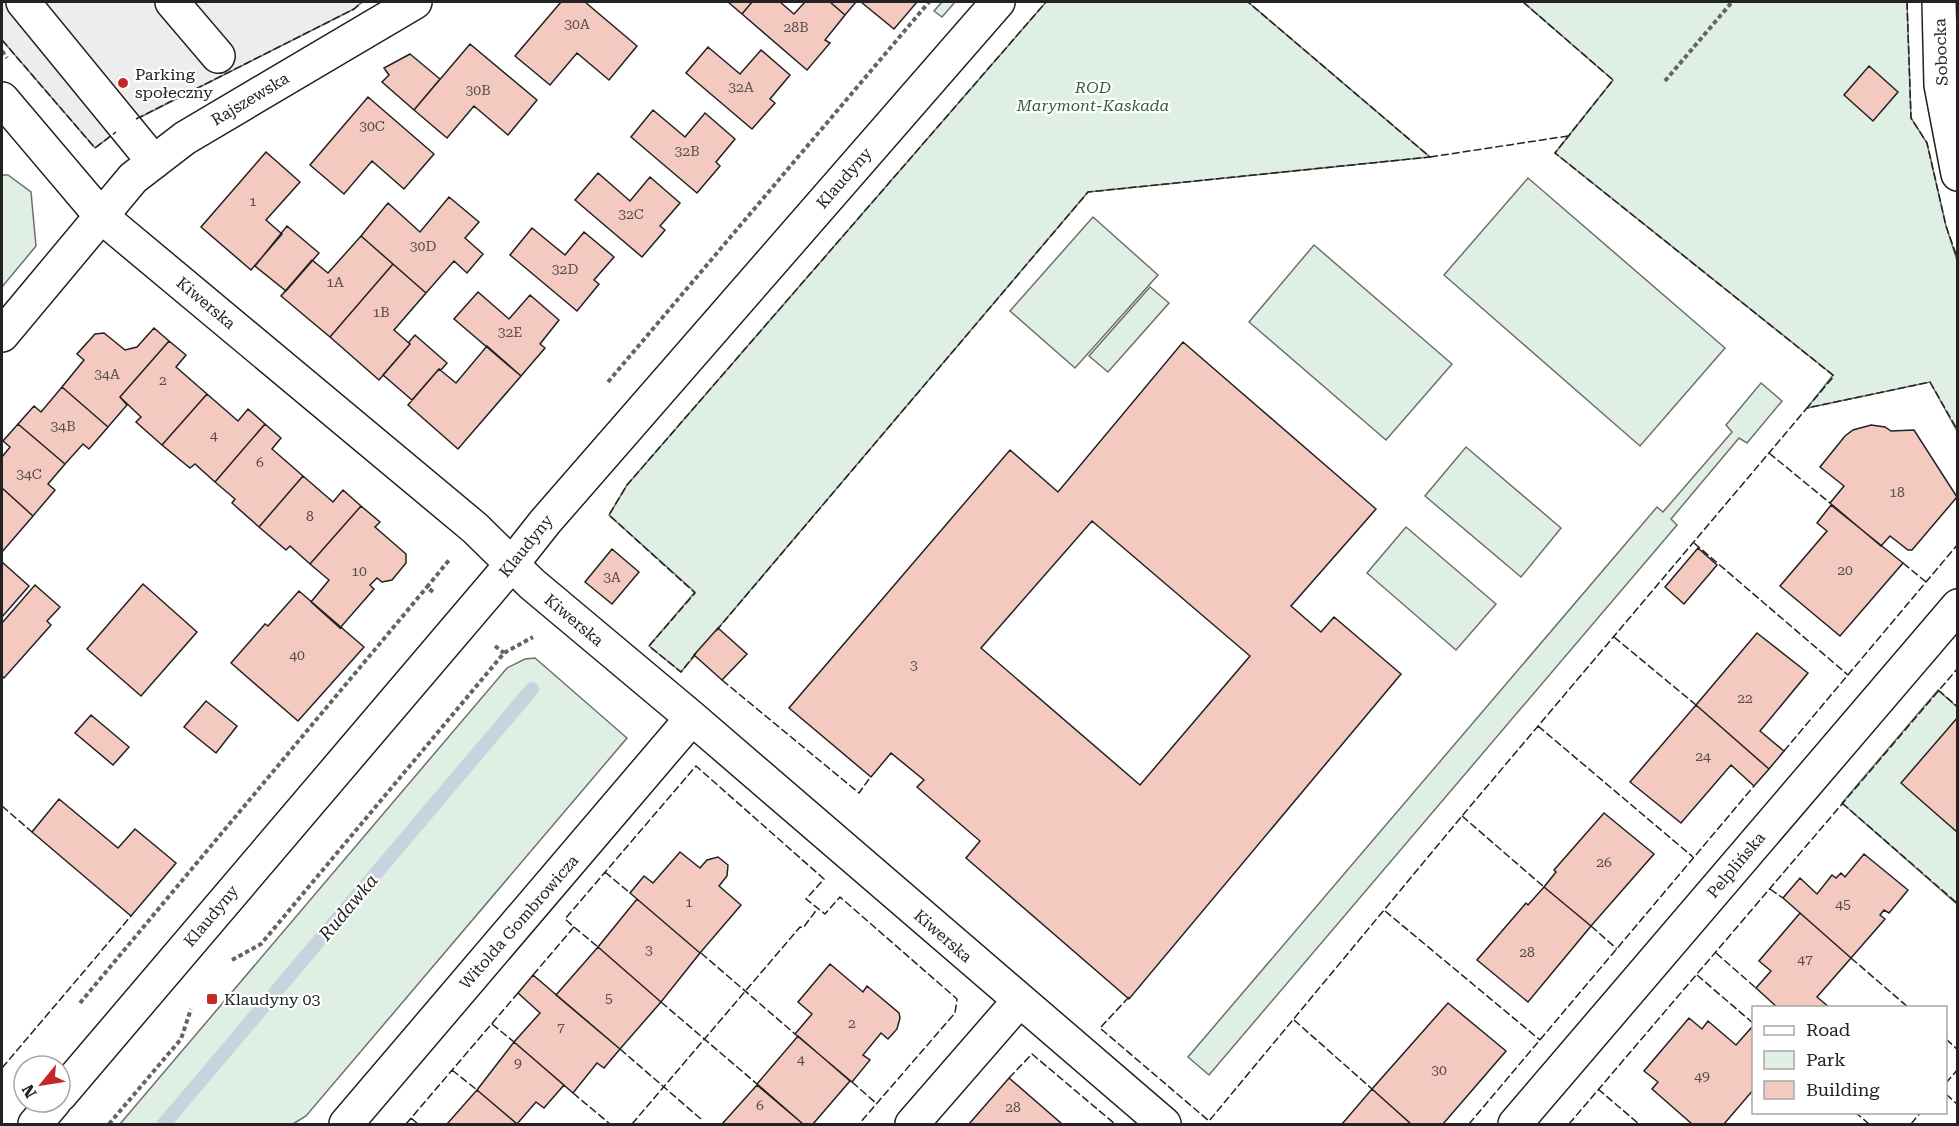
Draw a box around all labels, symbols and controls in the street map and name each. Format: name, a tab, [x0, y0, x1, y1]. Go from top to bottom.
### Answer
house number: 30A	[564, 16, 590, 32]
street label: Sobocka	[1930, 18, 1952, 86]
house number: 28B	[783, 19, 809, 35]
place label: Parking społeczny	[135, 65, 213, 102]
street label: Rajszewska	[208, 68, 292, 130]
marker: Parking społeczny	[116, 76, 130, 90]
park label: ROD Marymont-Kaskada	[1016, 78, 1170, 115]
house number: 32A	[728, 79, 754, 95]
house number: 30B	[465, 82, 491, 98]
house number: 30C	[359, 118, 385, 134]
house number: 32B	[674, 143, 700, 159]
street label: Klaudyny	[812, 143, 876, 212]
house number: 1	[249, 193, 257, 209]
house number: 32C	[618, 206, 644, 222]
house number: 30D	[410, 238, 436, 254]
house number: 32D	[552, 261, 578, 277]
street label: Kiwerska	[173, 273, 240, 333]
house number: 1A	[326, 274, 344, 290]
house number: 1B	[372, 304, 390, 320]
house number: 32E	[498, 324, 522, 340]
house number: 34A	[94, 366, 120, 382]
house number: 2	[159, 372, 167, 388]
house number: 34B	[50, 418, 76, 434]
house number: 4	[210, 427, 218, 443]
house number: 6	[256, 454, 264, 470]
house number: 34C	[16, 466, 42, 482]
house number: 18	[1889, 484, 1905, 500]
house number: 8	[306, 508, 314, 524]
street label: Klaudyny	[495, 511, 557, 581]
house number: 20	[1837, 562, 1853, 578]
house number: 10	[351, 563, 367, 579]
house number: 3A	[603, 569, 621, 585]
street label: Kiwerska	[541, 590, 608, 650]
house number: 40	[289, 647, 305, 663]
house number: 3	[910, 657, 918, 673]
house number: 22	[1737, 690, 1753, 706]
house number: 24	[1695, 748, 1711, 764]
street label: Pelplińska	[1703, 828, 1769, 902]
street label: Witolda Gombrowicza	[456, 851, 583, 993]
house number: 26	[1596, 854, 1612, 870]
water label: Rudawka	[314, 870, 382, 945]
street label: Klaudyny	[180, 881, 243, 951]
house number: 1	[685, 894, 693, 910]
house number: 45	[1835, 896, 1851, 912]
street label: Kiwerska	[910, 906, 976, 967]
house number: 3	[645, 942, 653, 958]
house number: 28	[1519, 944, 1535, 960]
house number: 47	[1797, 951, 1813, 967]
place label: Klaudyny 03	[224, 990, 321, 1009]
house number: 5	[605, 990, 613, 1006]
marker: Klaudyny 03	[205, 992, 219, 1006]
legend	[1752, 1006, 1947, 1114]
house number: 2	[848, 1015, 856, 1031]
house number: 7	[557, 1019, 565, 1035]
text: Road	[1806, 1019, 1851, 1040]
text: Park	[1806, 1049, 1846, 1070]
house number: 4	[797, 1051, 805, 1067]
north arrow	[12, 1054, 72, 1114]
house number: 9	[514, 1055, 522, 1071]
house number: 30	[1431, 1062, 1447, 1078]
house number: 49	[1694, 1068, 1710, 1084]
text: Building	[1806, 1079, 1880, 1100]
text: N	[18, 1081, 41, 1101]
house number: 6	[756, 1097, 764, 1113]
house number: 28	[1005, 1099, 1021, 1115]

